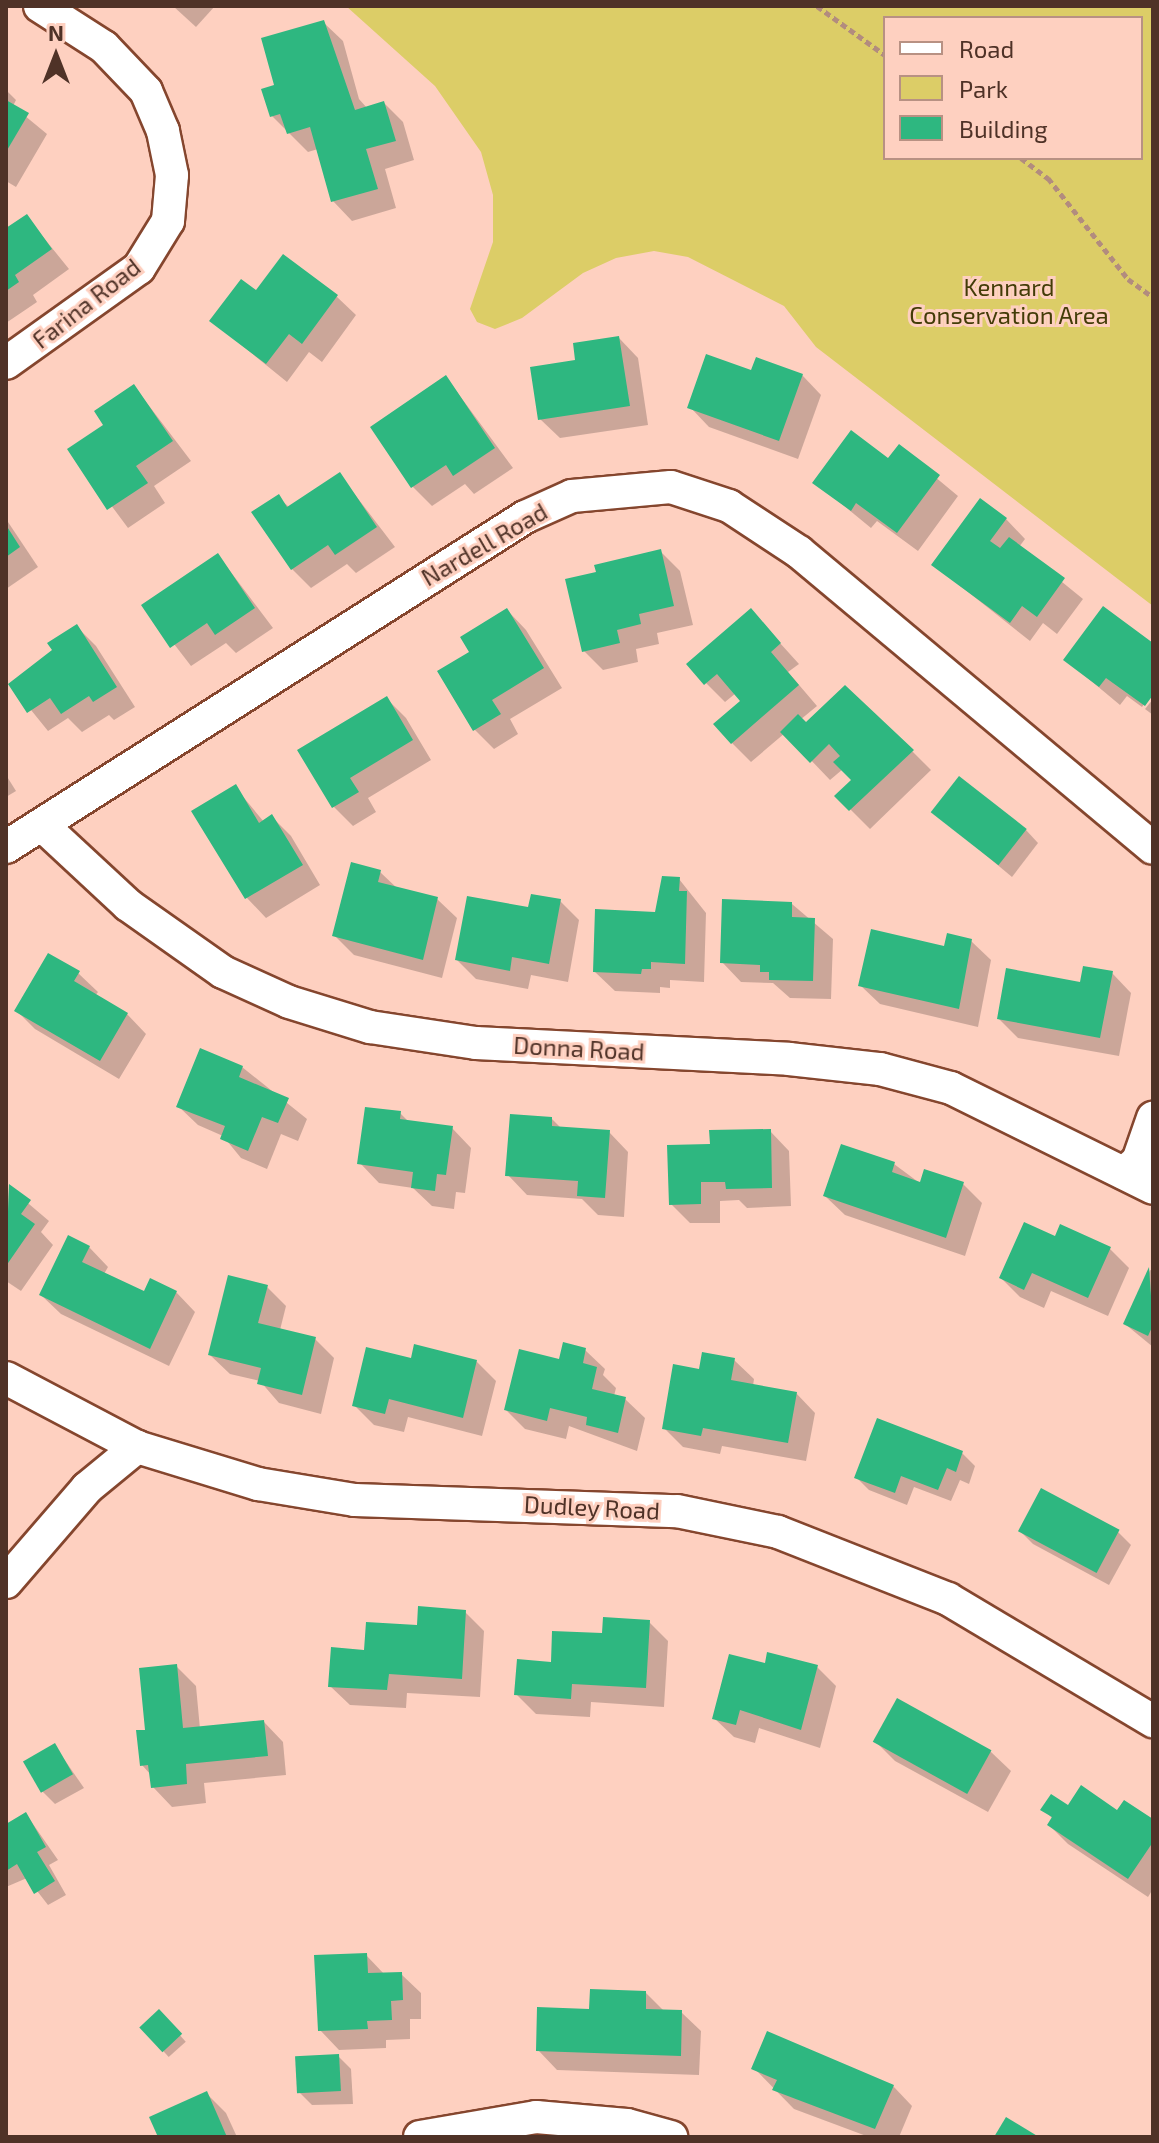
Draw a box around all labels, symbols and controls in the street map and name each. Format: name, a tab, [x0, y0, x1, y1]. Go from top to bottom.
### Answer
north arrow	[16, 16, 96, 96]
legend	[883, 16, 1143, 160]
text: N	[48, 19, 64, 45]
text: Road	[959, 34, 1014, 63]
text: Park	[959, 74, 1008, 103]
text: Building	[959, 114, 1048, 143]
street label: Farina Road	[26, 252, 146, 354]
park label: Kennard Conservation Area	[909, 273, 1109, 329]
street label: Nardell Road	[416, 496, 552, 592]
street label: Donna Road	[513, 1030, 645, 1066]
street label: Dudley Road	[523, 1489, 661, 1525]

